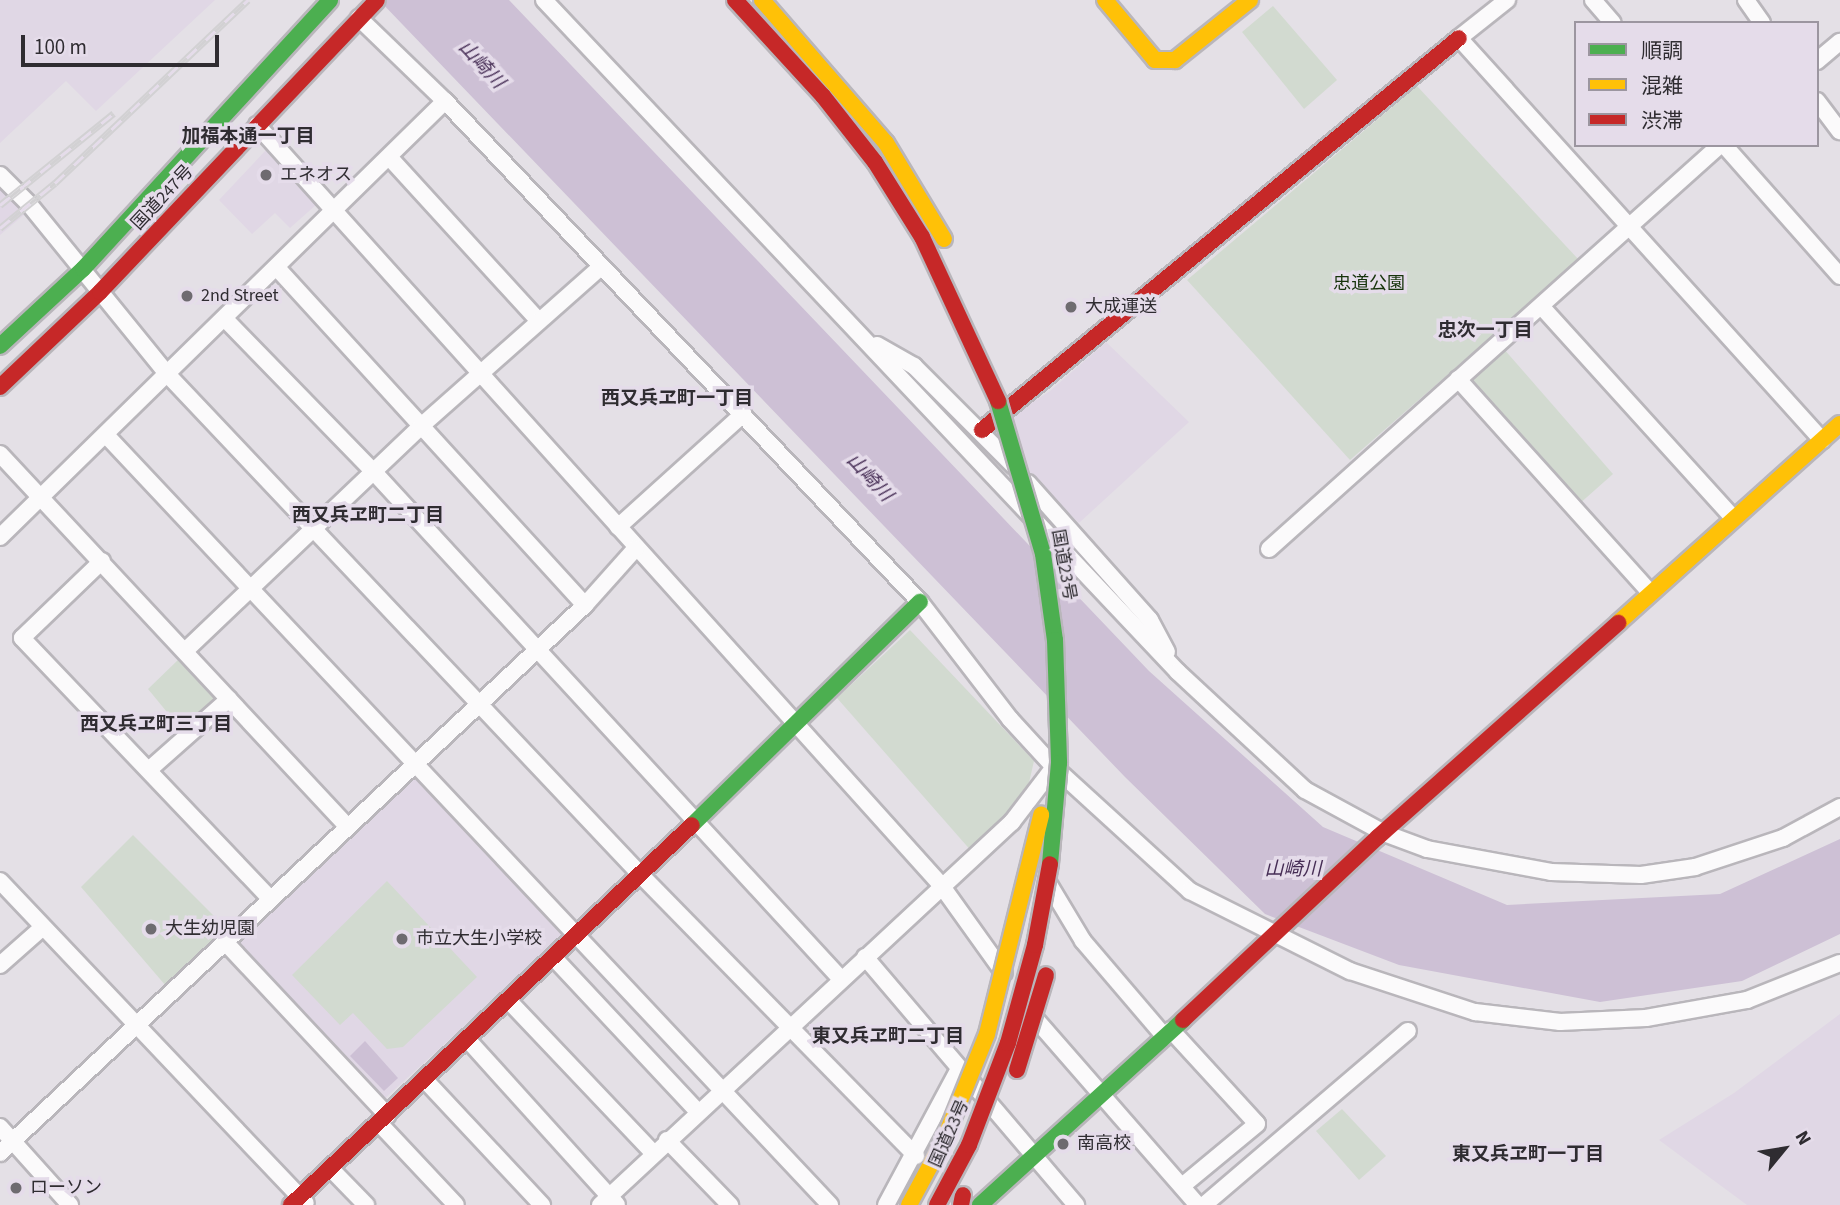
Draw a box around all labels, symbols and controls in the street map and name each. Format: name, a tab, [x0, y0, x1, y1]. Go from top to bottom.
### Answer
scale bar	[24, 21, 222, 65]
legend	[1574, 21, 1819, 147]
text: 100 m	[34, 32, 87, 62]
water label: 山崎川	[453, 36, 509, 94]
text: 順調	[1641, 36, 1683, 66]
text: 混雑	[1641, 71, 1683, 101]
text: 渋滞	[1641, 106, 1683, 136]
district label: 加福本通一丁目	[182, 126, 314, 148]
street label: 国道247号	[128, 161, 198, 235]
place label: エネオス	[280, 164, 352, 186]
marker: エネオス	[258, 167, 274, 183]
park label: 忠道公園	[1333, 273, 1405, 295]
place label: 2nd Street	[201, 285, 278, 307]
marker: 2nd Street	[179, 288, 195, 304]
place label: 大成運送	[1085, 296, 1157, 318]
marker: 大成運送	[1063, 299, 1079, 315]
district label: 忠次一丁目	[1438, 320, 1532, 342]
district label: 西又兵ヱ町一丁目	[601, 388, 753, 410]
water label: 山崎川	[841, 449, 897, 507]
district label: 西又兵ヱ町二丁目	[292, 505, 444, 527]
street label: 国道23号	[1046, 528, 1080, 602]
district label: 西又兵ヱ町三丁目	[80, 714, 232, 736]
water label: 山崎川	[1265, 859, 1321, 881]
place label: 大生幼児園	[165, 918, 255, 940]
marker: 大生幼児園	[143, 921, 159, 937]
place label: 市立大生小学校	[416, 928, 542, 950]
marker: 市立大生小学校	[394, 931, 410, 947]
district label: 東又兵ヱ町二丁目	[812, 1026, 964, 1048]
street label: 国道23号	[926, 1097, 974, 1171]
north arrow	[1749, 1114, 1819, 1184]
text: N	[1788, 1126, 1817, 1150]
place label: 南高校	[1077, 1133, 1131, 1155]
marker: 南高校	[1055, 1136, 1071, 1152]
district label: 東又兵ヱ町一丁目	[1452, 1144, 1604, 1166]
place label: ローソン	[30, 1177, 102, 1199]
marker: ローソン	[8, 1180, 24, 1196]

